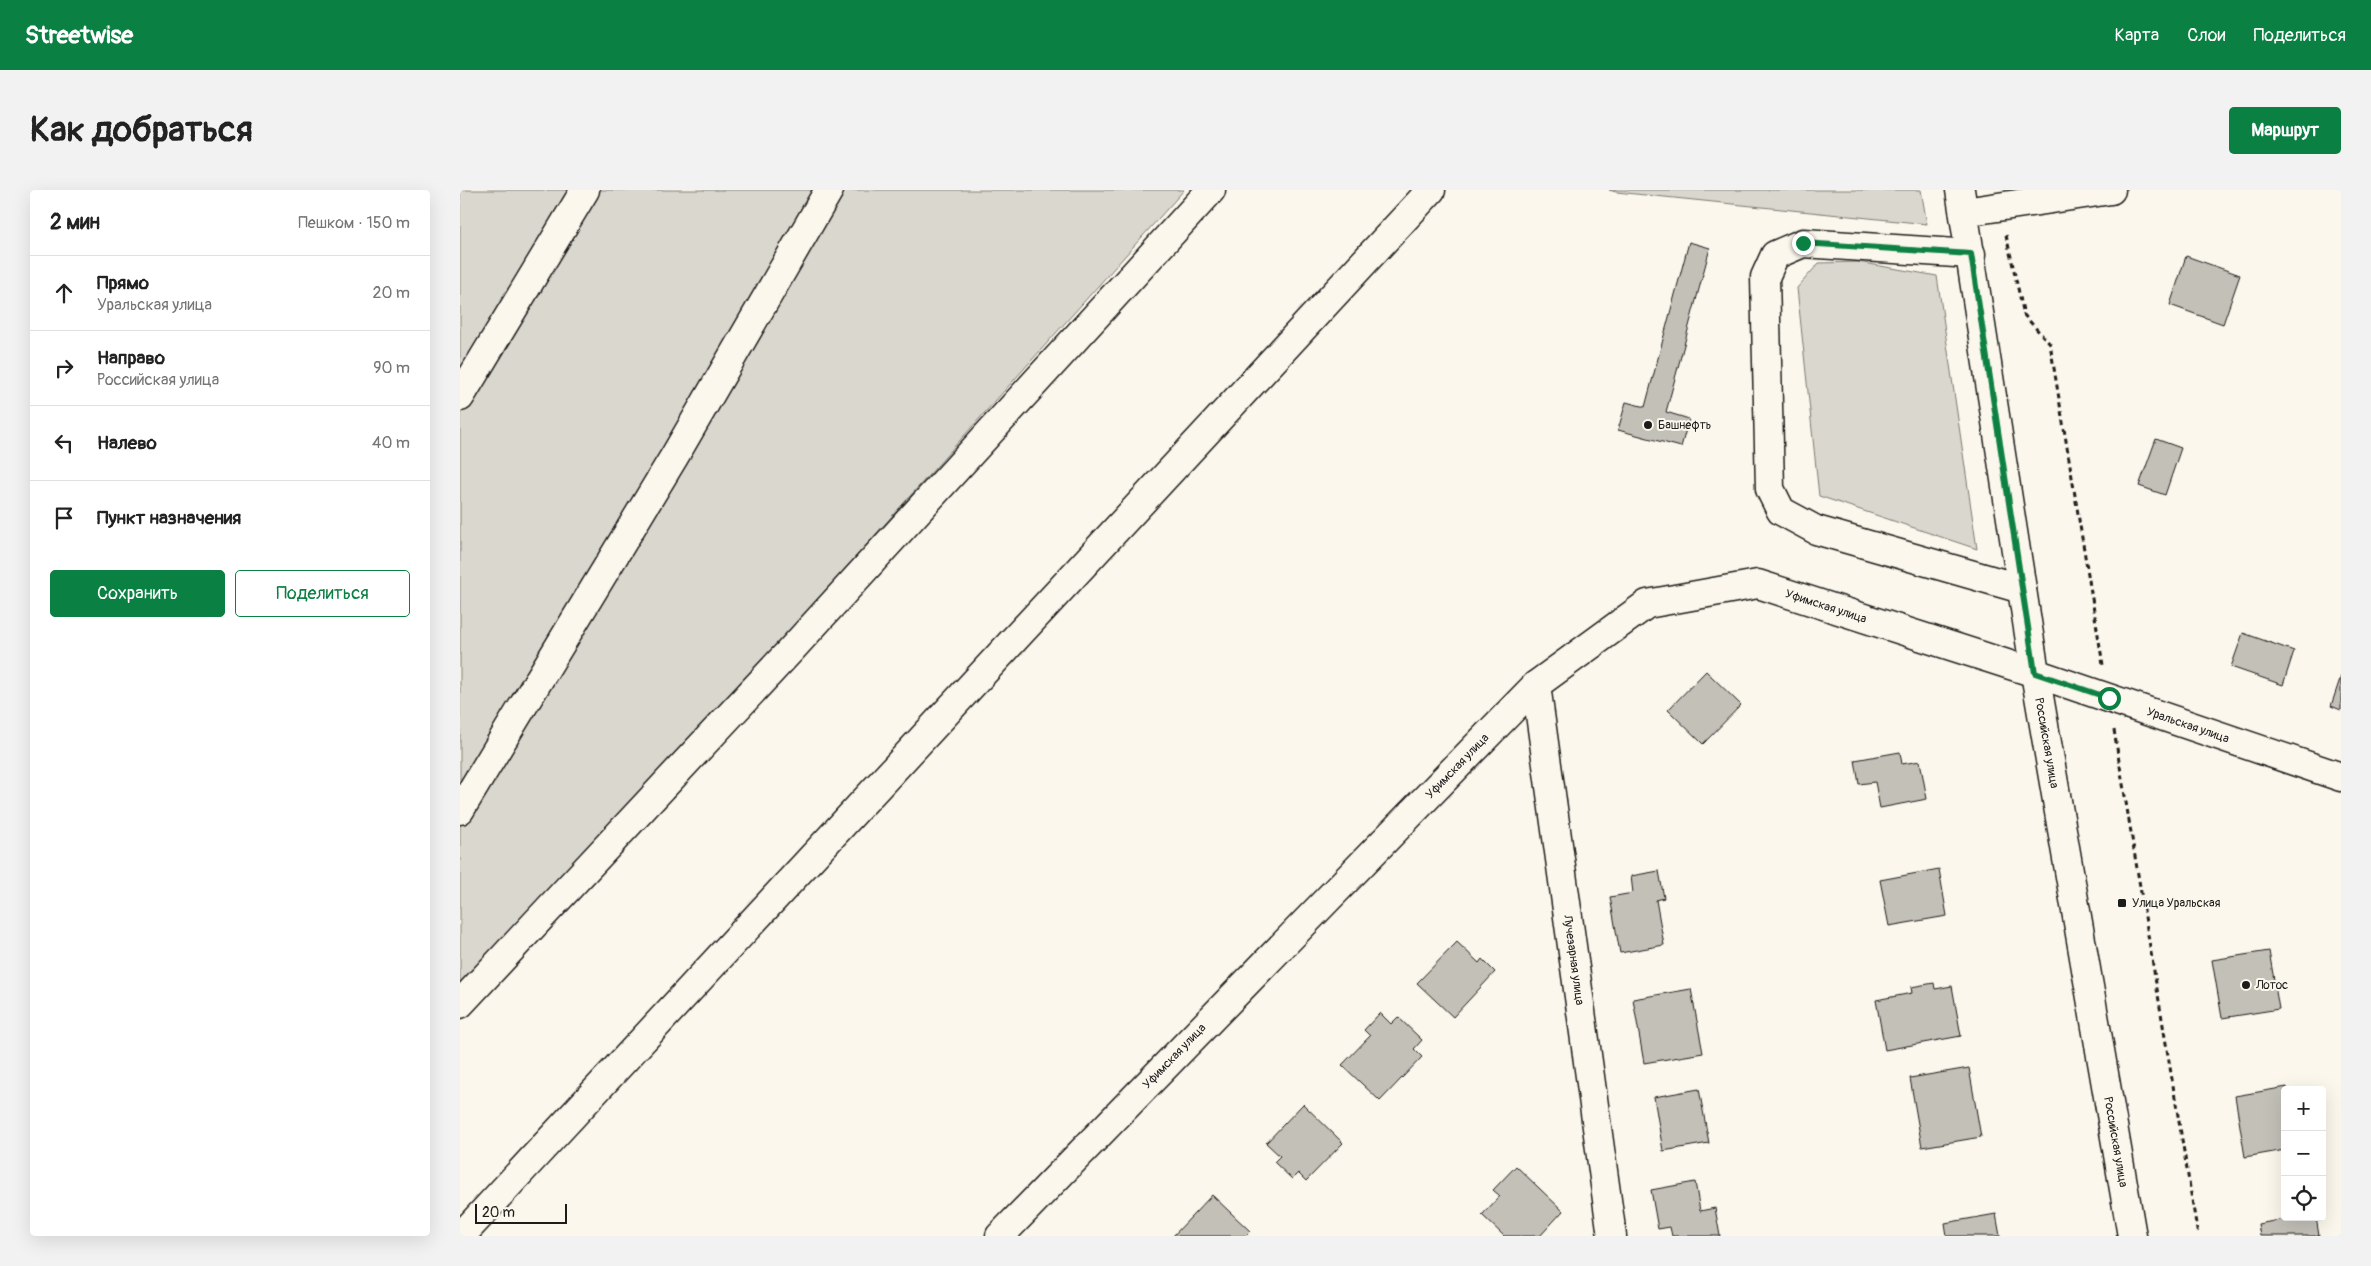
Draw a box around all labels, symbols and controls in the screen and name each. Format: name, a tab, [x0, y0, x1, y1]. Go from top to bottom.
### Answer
text: Streetwise	[25, 21, 133, 50]
text: Карта	[2115, 24, 2159, 47]
text: Слои	[2187, 24, 2225, 47]
text: Поделиться	[2253, 24, 2346, 47]
button: Маршрут	[2229, 107, 2341, 154]
text: Как добраться	[30, 108, 253, 152]
text: 2 мин	[50, 209, 100, 236]
text: Пешком · 150 m	[298, 213, 410, 233]
route end	[1792, 232, 1815, 255]
text: Прямо	[97, 271, 149, 295]
icon: ahead	[50, 279, 78, 307]
text: 20 m	[372, 283, 410, 303]
text: Уральская улица	[97, 295, 212, 315]
text: Направо	[97, 346, 165, 370]
icon: right	[50, 354, 78, 382]
text: 90 m	[373, 358, 410, 378]
text: Российская улица	[97, 370, 219, 390]
place label: Башнефть	[1658, 418, 1711, 433]
marker: Башнефть	[1642, 419, 1654, 431]
icon: left	[50, 429, 78, 457]
text: Налево	[97, 431, 157, 455]
text: 40 m	[372, 433, 410, 453]
icon: arrive	[50, 504, 78, 532]
text: Пункт назначения	[97, 506, 241, 530]
button: Сохранить	[50, 570, 225, 617]
button: Поделиться	[235, 570, 410, 617]
street label: Уфимская улица	[1783, 586, 1869, 627]
route start	[2098, 687, 2121, 710]
street label: Российская улица	[2031, 697, 2062, 790]
street label: Уральская улица	[2145, 704, 2231, 747]
street label: Уфимская улица	[1422, 730, 1493, 802]
place label: Улица Уральская	[2132, 896, 2221, 911]
marker: Улица Уральская	[2116, 897, 2128, 909]
street label: Лучезарная улица	[1560, 913, 1587, 1007]
place label: Лотос	[2255, 978, 2288, 993]
marker: Лотос	[2240, 979, 2252, 991]
street label: Уфимская улица	[1139, 1020, 1210, 1092]
map controls	[2281, 1086, 2326, 1221]
button: +	[2281, 1086, 2326, 1131]
street label: Российская улица	[2100, 1096, 2131, 1189]
button: −	[2281, 1131, 2326, 1176]
button: locate	[2281, 1176, 2326, 1221]
scale bar	[475, 1201, 568, 1224]
text: 20 m	[482, 1204, 515, 1221]

